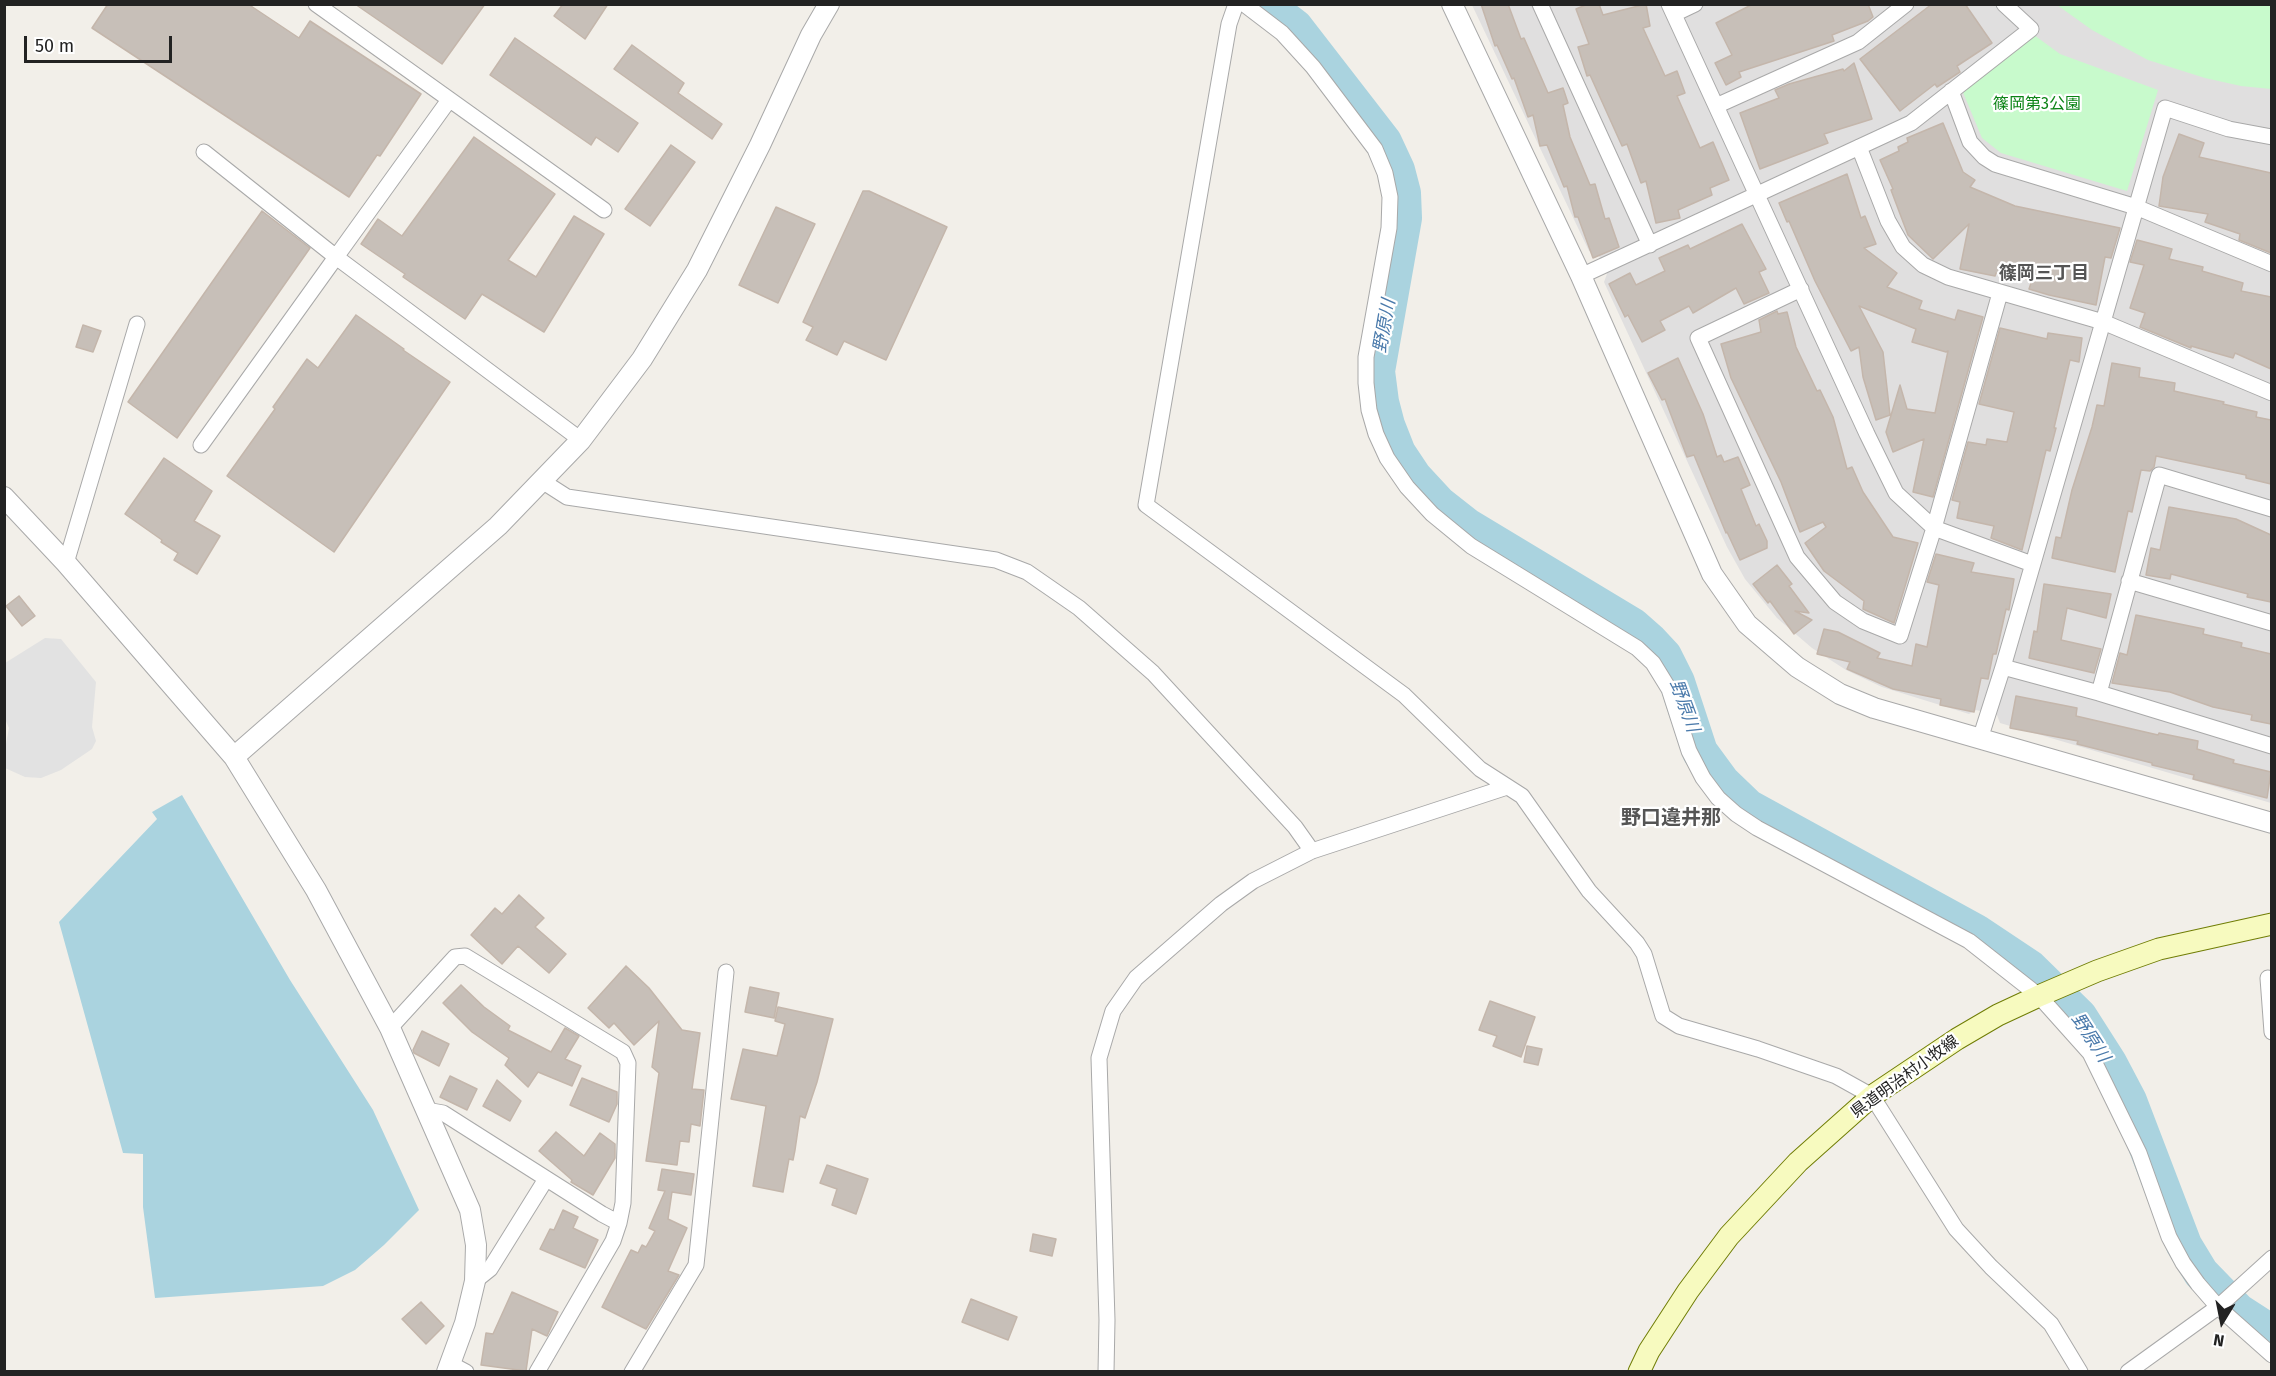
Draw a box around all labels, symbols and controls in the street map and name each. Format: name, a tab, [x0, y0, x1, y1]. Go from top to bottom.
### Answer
scale bar	[27, 24, 176, 62]
text: 50 m	[35, 35, 74, 57]
park label: 篠岡第3公園	[1993, 95, 2081, 115]
district label: 篠岡三丁目	[1999, 263, 2089, 285]
water label: 野原川	[1370, 298, 1400, 354]
water label: 野原川	[1665, 677, 1703, 735]
district label: 野口違井那	[1621, 806, 1721, 830]
water label: 野原川	[2066, 1009, 2114, 1067]
street label: 県道明治村小牧線	[1848, 1032, 1962, 1122]
north arrow	[2192, 1292, 2252, 1352]
text: N	[2212, 1330, 2226, 1350]

